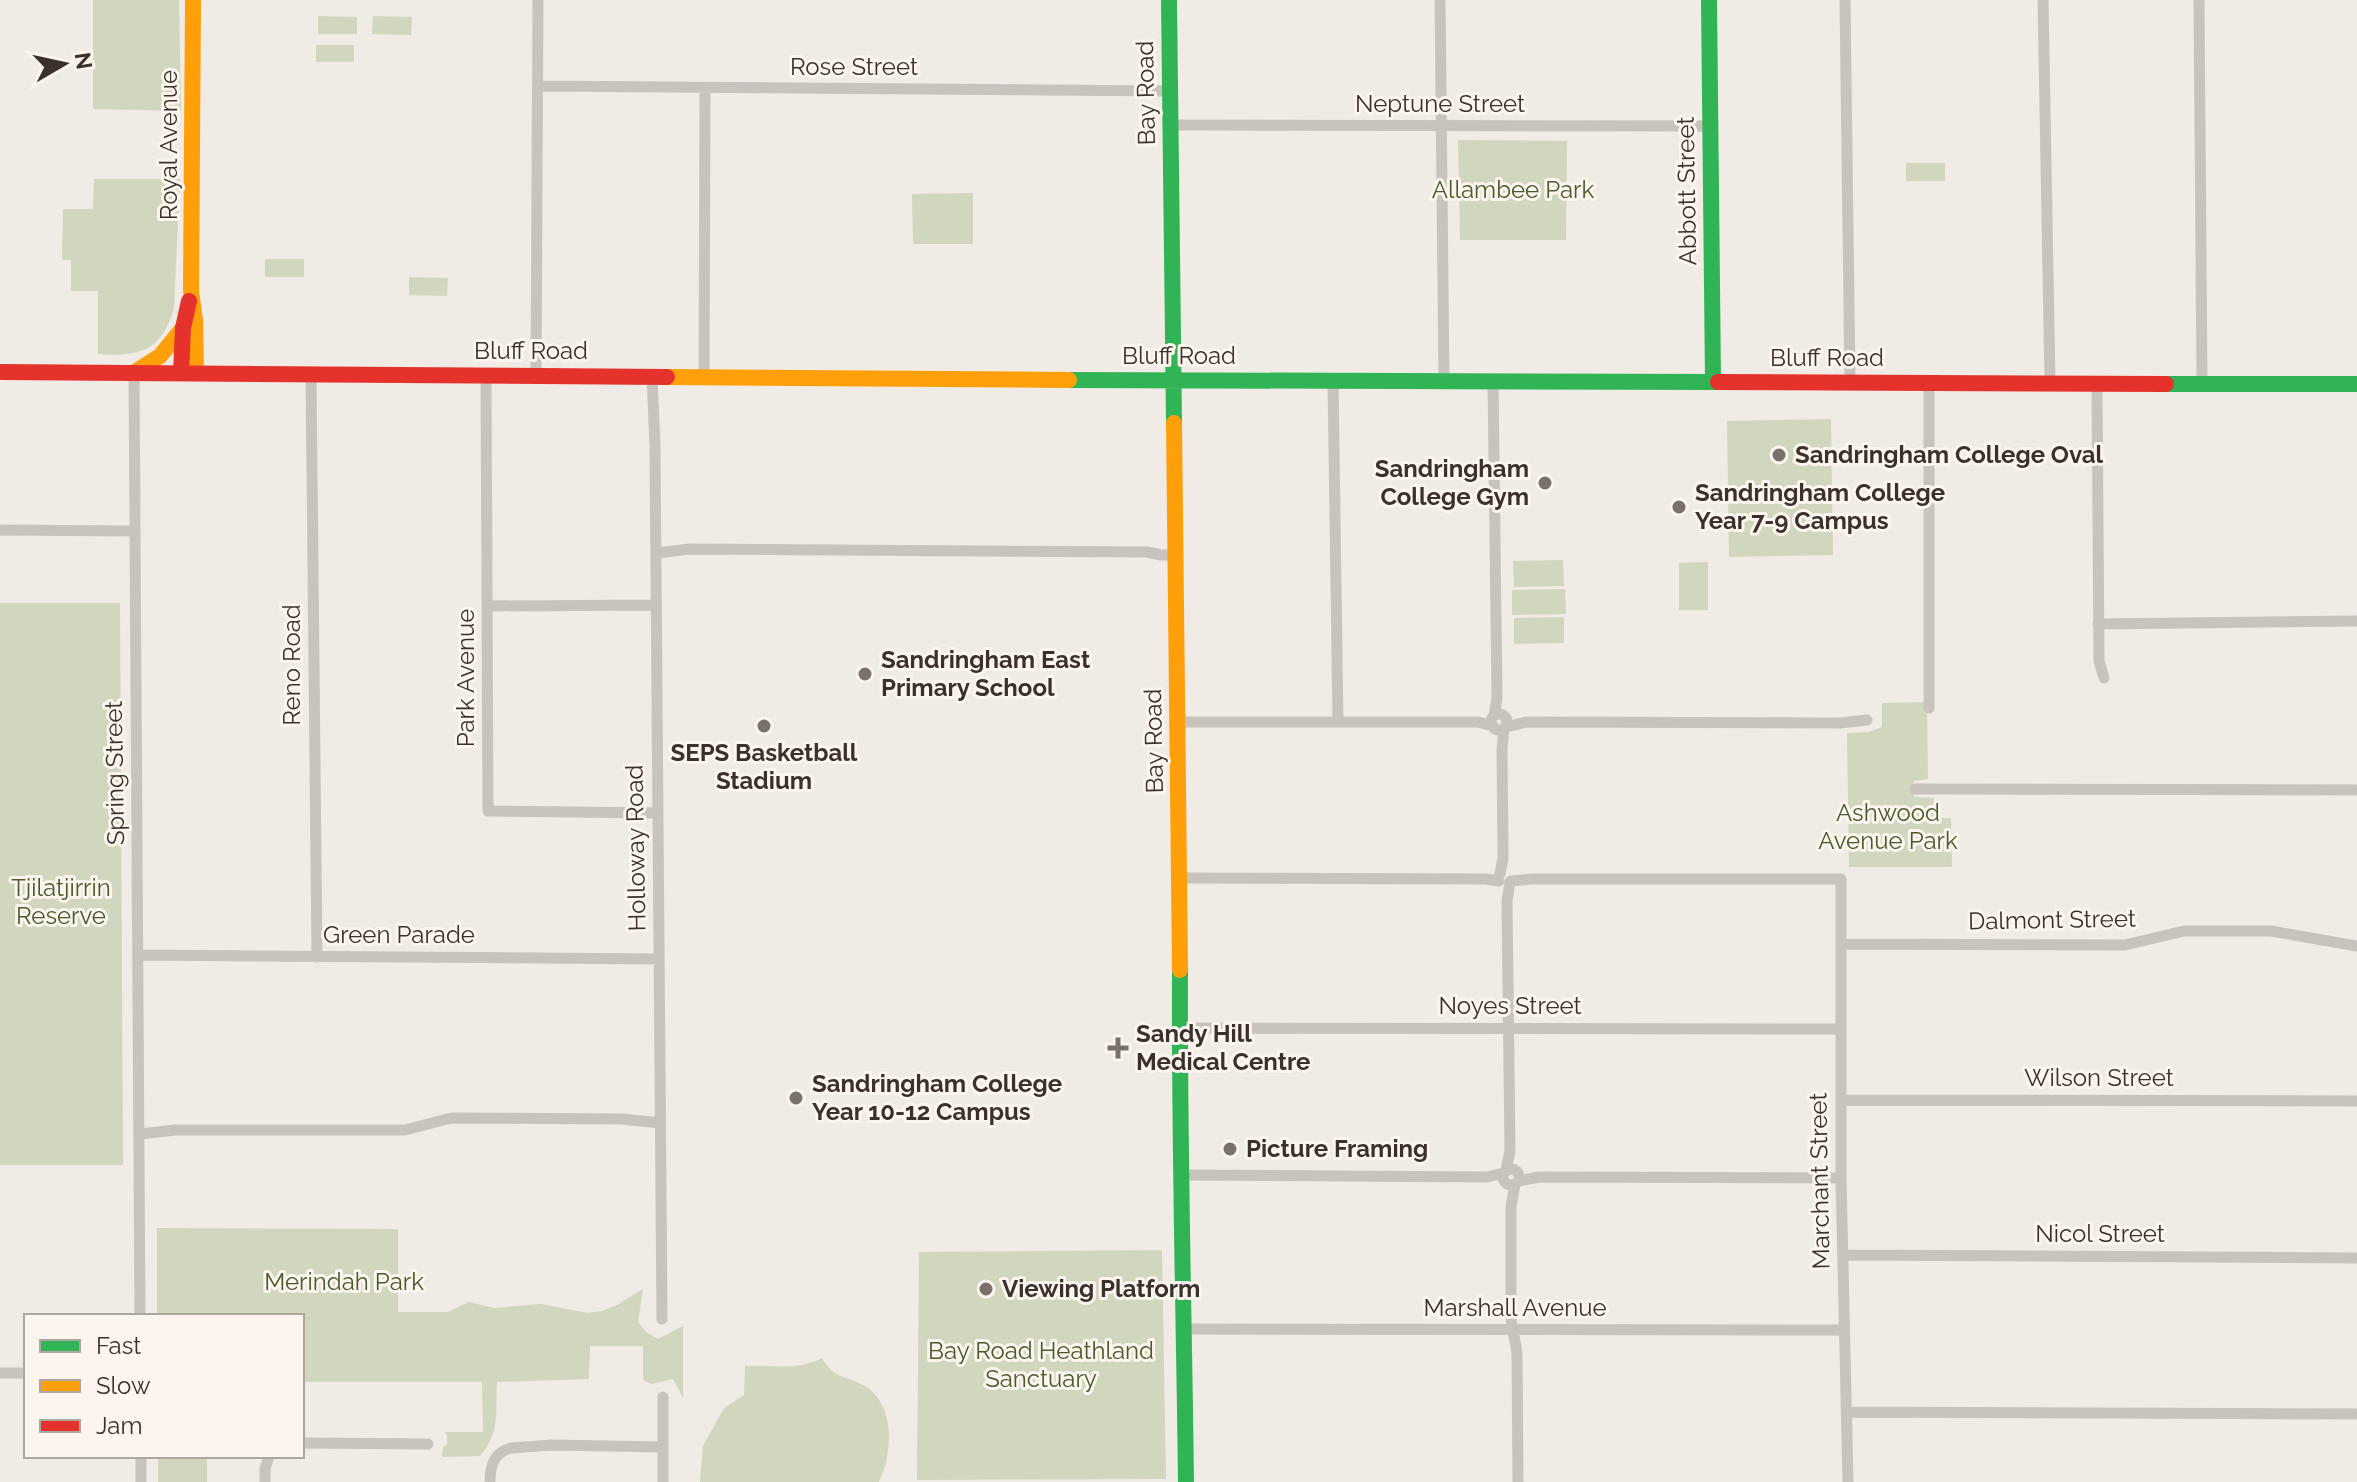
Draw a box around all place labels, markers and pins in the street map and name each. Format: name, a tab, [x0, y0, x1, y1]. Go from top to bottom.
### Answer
place label: Sandringham College Oval	[1795, 440, 2104, 469]
marker: Sandringham College Oval	[1770, 446, 1788, 464]
place label: Sandringham College Gym	[1375, 454, 1529, 511]
marker: Sandringham College Gym	[1536, 474, 1554, 492]
place label: Sandringham College Year 7-9 Campus	[1695, 478, 1945, 535]
marker: Sandringham College Year 7-9 Campus	[1670, 498, 1688, 516]
place label: Sandringham East Primary School	[881, 645, 1090, 702]
marker: Sandringham East Primary School	[856, 665, 874, 683]
marker: SEPS Basketball Stadium	[755, 717, 773, 735]
place label: SEPS Basketball Stadium	[671, 738, 858, 795]
place label: Sandy Hill Medical Centre	[1136, 1019, 1311, 1076]
marker: Sandy Hill Medical Centre	[1107, 1037, 1129, 1059]
place label: Sandringham College Year 10-12 Campus	[812, 1069, 1062, 1126]
marker: Sandringham College Year 10-12 Campus	[787, 1089, 805, 1107]
place label: Picture Framing	[1246, 1134, 1428, 1163]
marker: Picture Framing	[1221, 1140, 1239, 1158]
place label: Viewing Platform	[1002, 1274, 1200, 1303]
marker: Viewing Platform	[977, 1280, 995, 1298]

